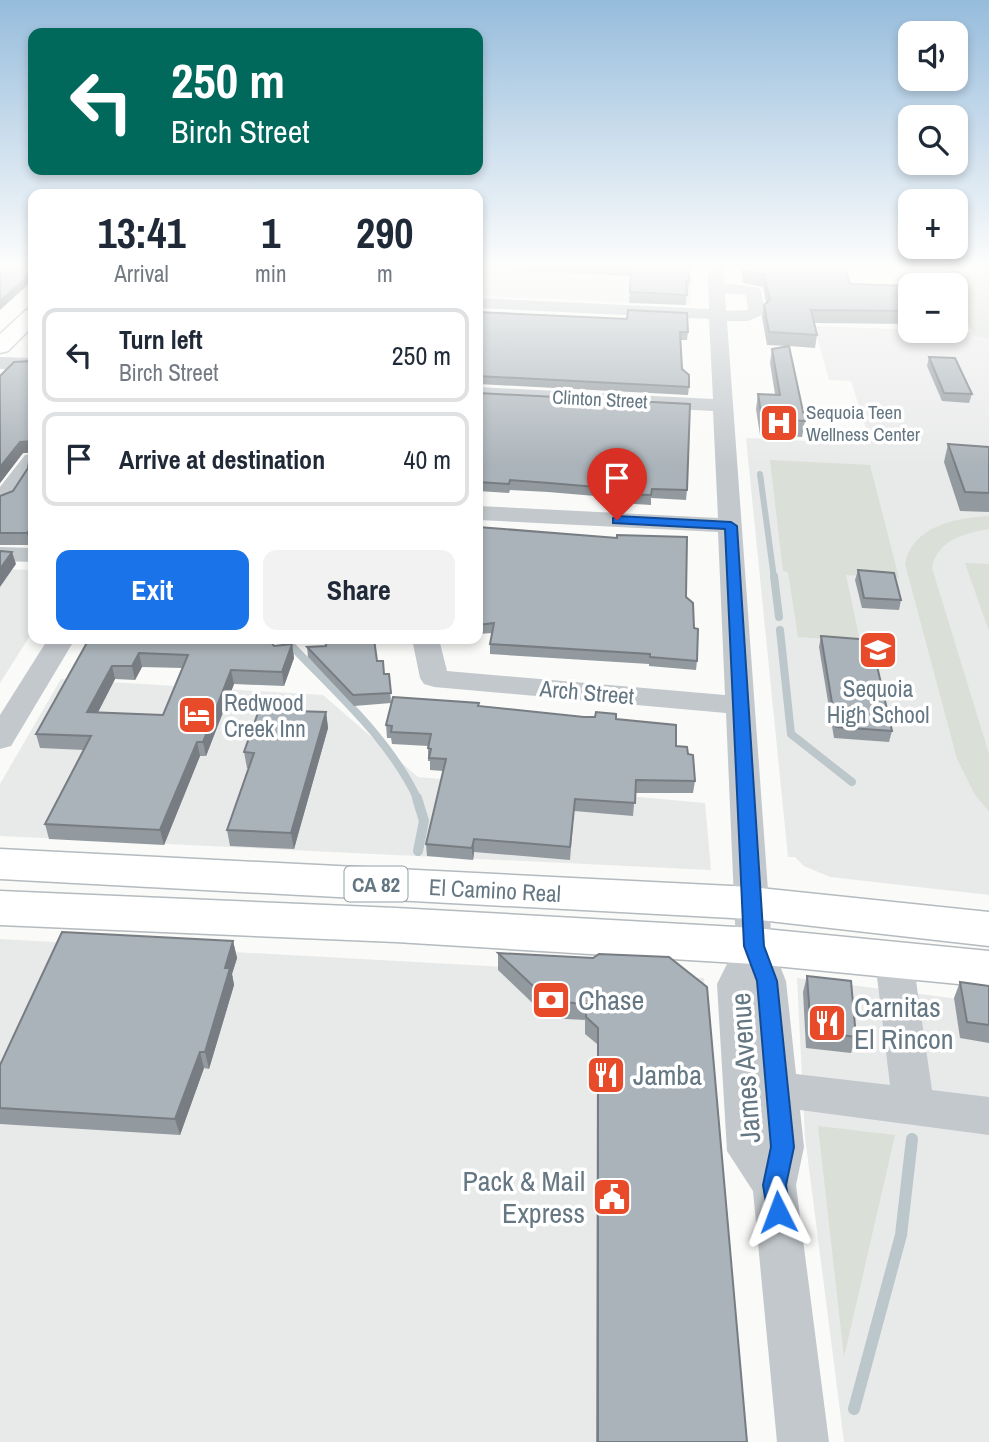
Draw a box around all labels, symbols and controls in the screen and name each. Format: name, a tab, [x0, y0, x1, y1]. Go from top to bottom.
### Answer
map controls	[898, 21, 968, 343]
button: sound	[898, 21, 968, 91]
text: 250 m	[171, 47, 285, 113]
icon: left	[56, 56, 147, 147]
button: search	[898, 105, 968, 175]
text: Birch Street	[171, 110, 310, 153]
button: +	[898, 189, 968, 259]
text: 13:41	[98, 205, 186, 261]
text: 1	[261, 205, 280, 261]
text: 290	[356, 205, 414, 261]
text: Arrival	[114, 258, 169, 289]
text: min	[255, 258, 287, 289]
text: m	[377, 258, 393, 289]
button: −	[898, 273, 968, 343]
text: Turn left	[119, 322, 203, 357]
icon: left	[60, 336, 98, 374]
text: 250 m	[392, 338, 451, 373]
text: Birch Street	[119, 357, 219, 388]
street label: Clinton Street	[552, 384, 649, 415]
place label: Sequoia Teen Wellness Center	[806, 399, 921, 447]
hospital icon: Sequoia Teen Wellness Center	[758, 402, 800, 444]
icon: arrive	[60, 440, 98, 478]
text: Arrive at destination	[119, 442, 325, 477]
text: 40 m	[404, 442, 451, 477]
pin	[587, 448, 647, 520]
icon: arrive	[598, 459, 636, 497]
button: Exit	[56, 550, 249, 630]
button: Share	[263, 550, 455, 630]
school or university icon: Sequoia High School	[857, 629, 899, 671]
street label: Arch Street	[538, 672, 635, 712]
place label: Sequoia High School	[827, 673, 929, 730]
place label: Redwood Creek Inn	[224, 687, 306, 744]
hotel icon: Redwood Creek Inn	[176, 694, 218, 736]
road number: CA 82	[344, 866, 408, 902]
street label: El Camino Real	[428, 871, 562, 909]
bank icon: Chase	[530, 979, 572, 1021]
place label: Chase	[578, 981, 644, 1019]
place label: Carnitas El Rincon	[854, 988, 954, 1058]
street label: James Avenue	[721, 992, 769, 1144]
restaurant icon: Carnitas El Rincon	[806, 1002, 848, 1044]
restaurant icon: Jamba	[585, 1054, 627, 1096]
place label: Jamba	[633, 1056, 702, 1094]
place label: Pack & Mail Express	[462, 1162, 585, 1232]
position arrow	[741, 1175, 815, 1249]
public building icon: Pack & Mail Express	[591, 1176, 633, 1218]

